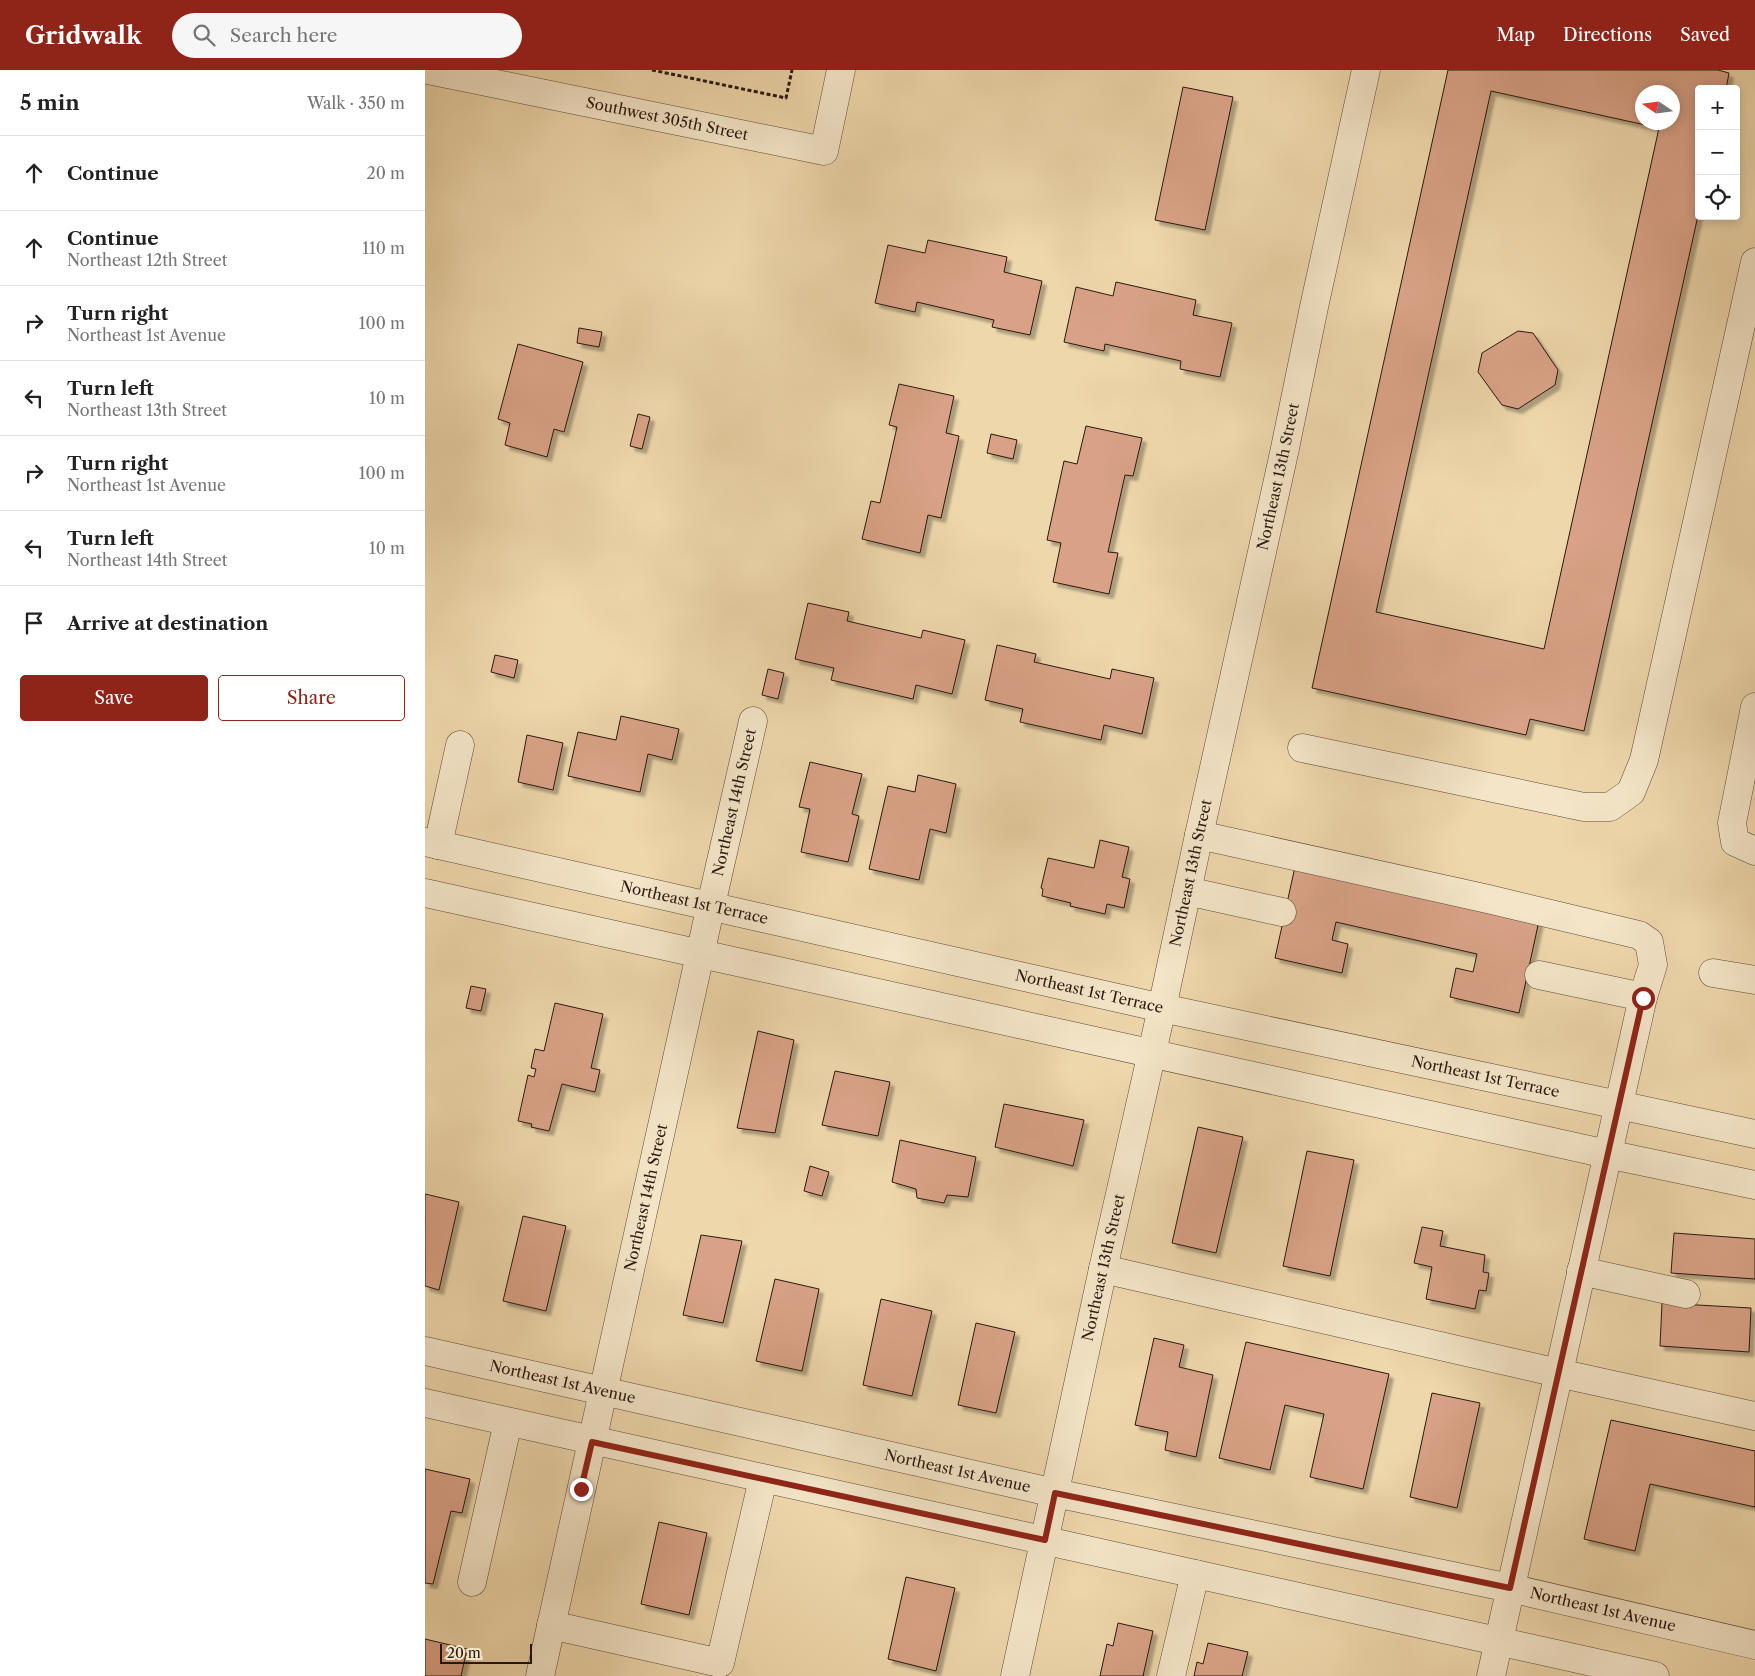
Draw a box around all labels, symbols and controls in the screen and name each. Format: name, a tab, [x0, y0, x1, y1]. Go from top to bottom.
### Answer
search box	[172, 13, 522, 58]
text: Gridwalk	[25, 21, 142, 50]
icon: search	[190, 21, 218, 49]
text: Search here	[230, 24, 338, 47]
text: Map	[1496, 24, 1535, 46]
text: Directions	[1563, 24, 1652, 46]
text: Saved	[1680, 24, 1730, 46]
north arrow	[1635, 85, 1680, 130]
map controls	[1695, 85, 1740, 220]
button: +	[1695, 85, 1740, 130]
text: 5 min	[20, 90, 80, 115]
text: Walk · 350 m	[307, 93, 405, 113]
street label: Southwest 305th Street	[584, 93, 751, 144]
button: −	[1695, 130, 1740, 175]
icon: ahead	[20, 159, 48, 187]
text: Continue	[67, 162, 159, 185]
text: 20 m	[366, 163, 405, 183]
button: locate	[1695, 175, 1740, 220]
text: Continue	[67, 227, 159, 250]
icon: ahead	[20, 234, 48, 262]
text: 110 m	[362, 238, 405, 258]
text: Northeast 12th Street	[67, 250, 227, 270]
text: Turn right	[67, 302, 168, 325]
icon: right	[20, 309, 48, 337]
text: 100 m	[359, 313, 405, 333]
text: Northeast 1st Avenue	[67, 325, 226, 345]
text: Turn left	[67, 377, 154, 400]
icon: left	[20, 384, 48, 412]
text: 10 m	[369, 388, 405, 408]
text: Northeast 13th Street	[67, 400, 227, 420]
street label: Northeast 13th Street	[1253, 401, 1303, 552]
text: Turn right	[67, 452, 168, 475]
icon: right	[20, 459, 48, 487]
text: 100 m	[359, 463, 405, 483]
text: Northeast 1st Avenue	[67, 475, 226, 495]
text: Turn left	[67, 527, 154, 550]
icon: left	[20, 534, 48, 562]
text: 10 m	[369, 538, 405, 558]
text: Northeast 14th Street	[67, 550, 227, 570]
icon: arrive	[20, 609, 48, 637]
text: Arrive at destination	[67, 612, 268, 635]
button: Save	[20, 675, 208, 721]
button: Share	[218, 675, 405, 721]
street label: Northeast 14th Street	[708, 726, 760, 878]
street label: Northeast 13th Street	[1165, 797, 1216, 948]
street label: Northeast 1st Terrace	[619, 876, 770, 928]
street label: Northeast 1st Terrace	[1014, 965, 1165, 1017]
route start	[1632, 987, 1655, 1010]
street label: Northeast 1st Terrace	[1410, 1051, 1561, 1101]
street label: Northeast 14th Street	[620, 1121, 671, 1273]
street label: Northeast 13th Street	[1078, 1191, 1129, 1343]
street label: Northeast 1st Avenue	[488, 1356, 638, 1407]
street label: Northeast 1st Avenue	[883, 1445, 1033, 1496]
route end	[570, 1478, 593, 1501]
street label: Northeast 1st Avenue	[1528, 1583, 1678, 1635]
scale bar	[440, 1641, 533, 1664]
text: 20 m	[447, 1644, 481, 1662]

